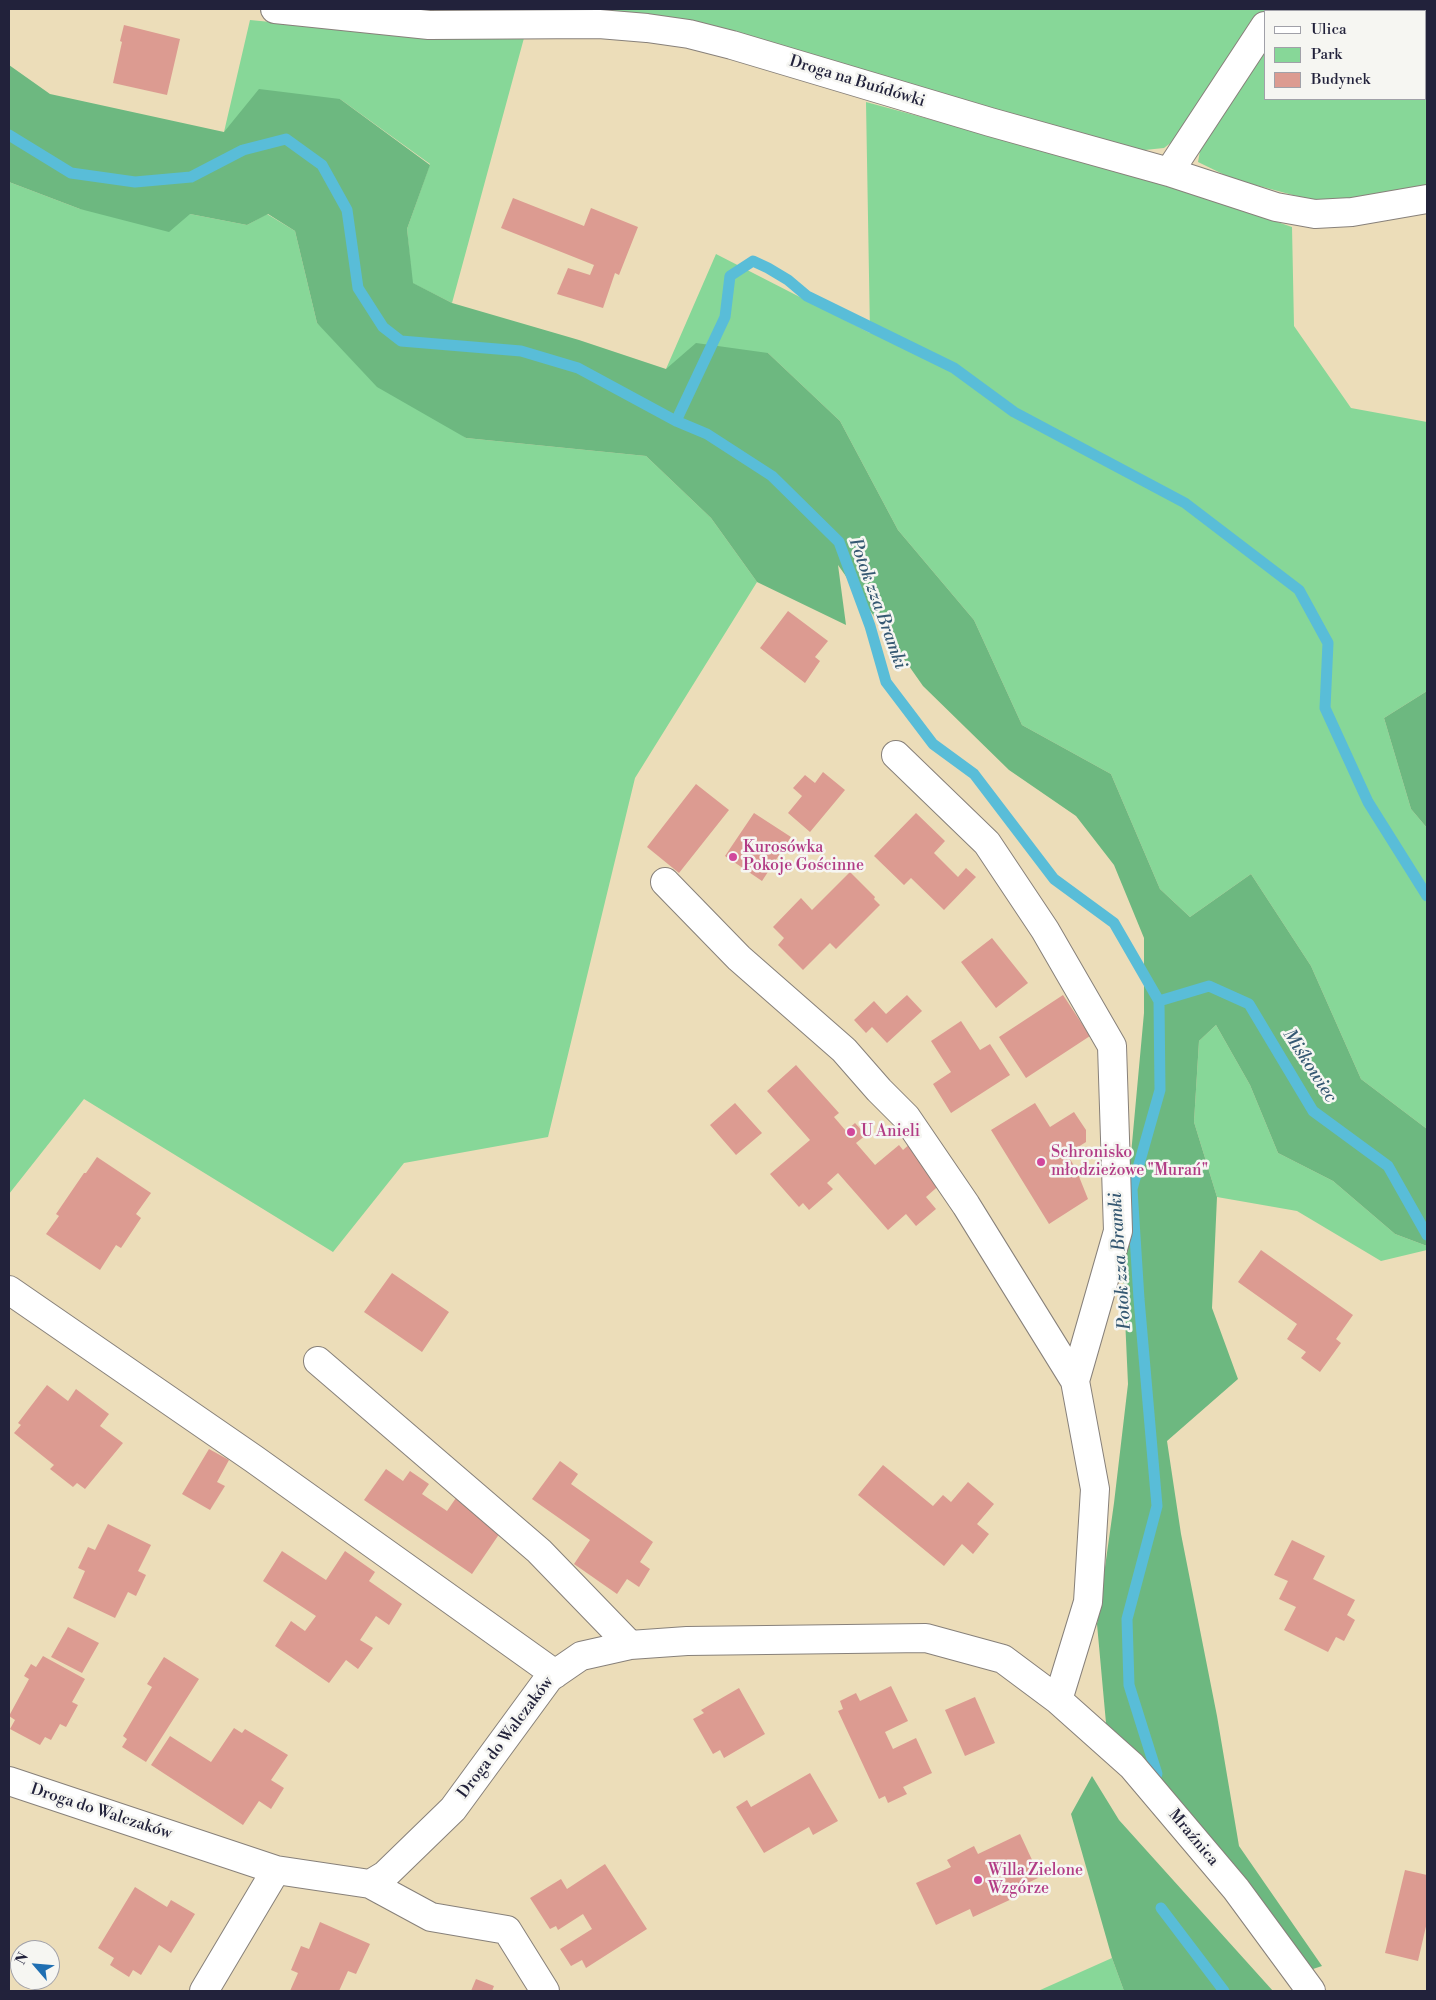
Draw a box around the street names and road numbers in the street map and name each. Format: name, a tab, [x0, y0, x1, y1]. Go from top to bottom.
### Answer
street label: Droga na Buńdówki	[787, 52, 927, 112]
street label: Droga do Walczaków	[454, 1673, 558, 1803]
street label: Droga do Walczaków	[28, 1780, 174, 1844]
street label: Mraźnica	[1164, 1806, 1222, 1870]

